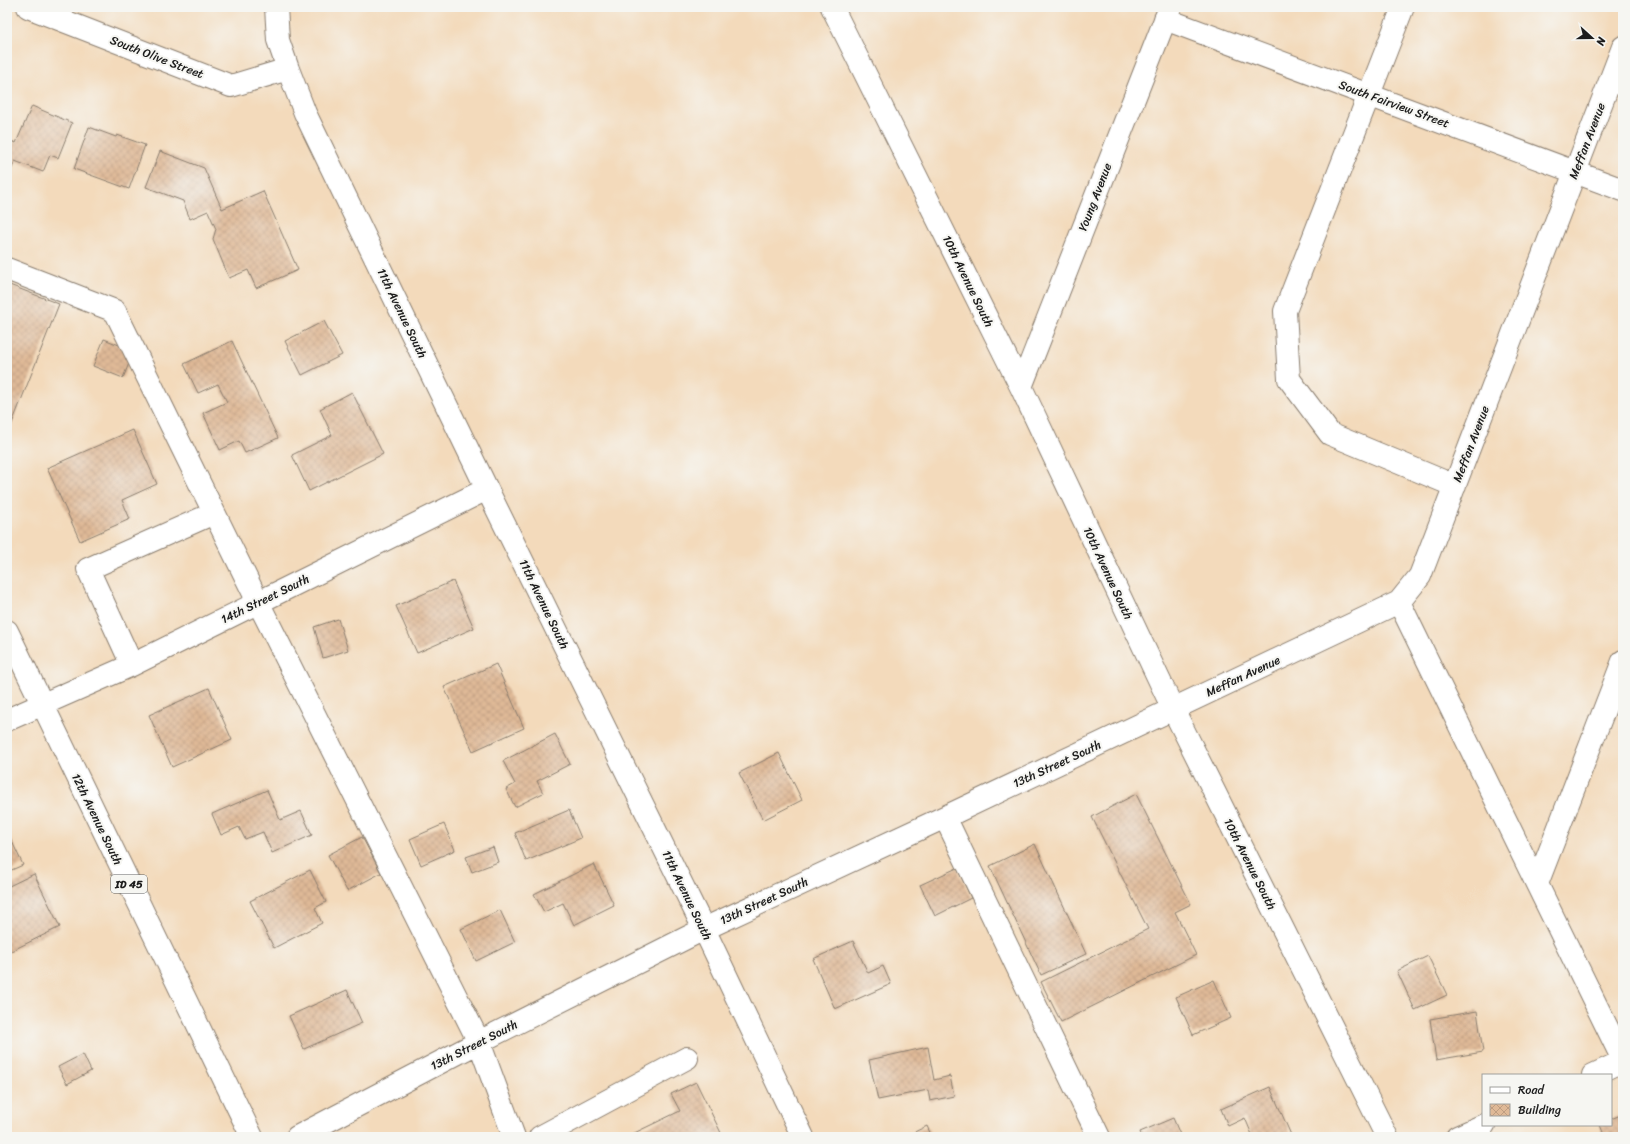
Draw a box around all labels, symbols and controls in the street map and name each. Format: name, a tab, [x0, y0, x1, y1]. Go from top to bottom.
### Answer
north arrow	[1572, 18, 1612, 58]
street label: South Olive Street	[107, 29, 207, 85]
text: N	[1590, 34, 1611, 49]
street label: South Fairview Street	[1336, 74, 1452, 134]
street label: Meffan Avenue	[1562, 99, 1612, 183]
street label: Young Avenue	[1072, 160, 1118, 234]
street label: 10th Avenue South	[936, 231, 1000, 331]
street label: 11th Avenue South	[371, 264, 433, 362]
street label: Meffan Avenue	[1446, 402, 1496, 486]
street label: 10th Avenue South	[1077, 523, 1139, 623]
street label: 11th Avenue South	[513, 555, 575, 653]
street label: 14th Street South	[217, 568, 313, 630]
street label: Meffan Avenue	[1202, 649, 1284, 703]
street label: 13th Street South	[1009, 734, 1105, 794]
street label: 12th Avenue South	[65, 769, 129, 869]
street label: 10th Avenue South	[1217, 814, 1283, 914]
street label: 11th Avenue South	[656, 846, 718, 944]
street label: 13th Street South	[716, 871, 812, 931]
road number: ID 45	[111, 875, 147, 893]
street label: 13th Street South	[426, 1014, 522, 1076]
legend	[1482, 1074, 1612, 1126]
text: Road	[1518, 1079, 1545, 1101]
text: Building	[1518, 1099, 1561, 1121]

